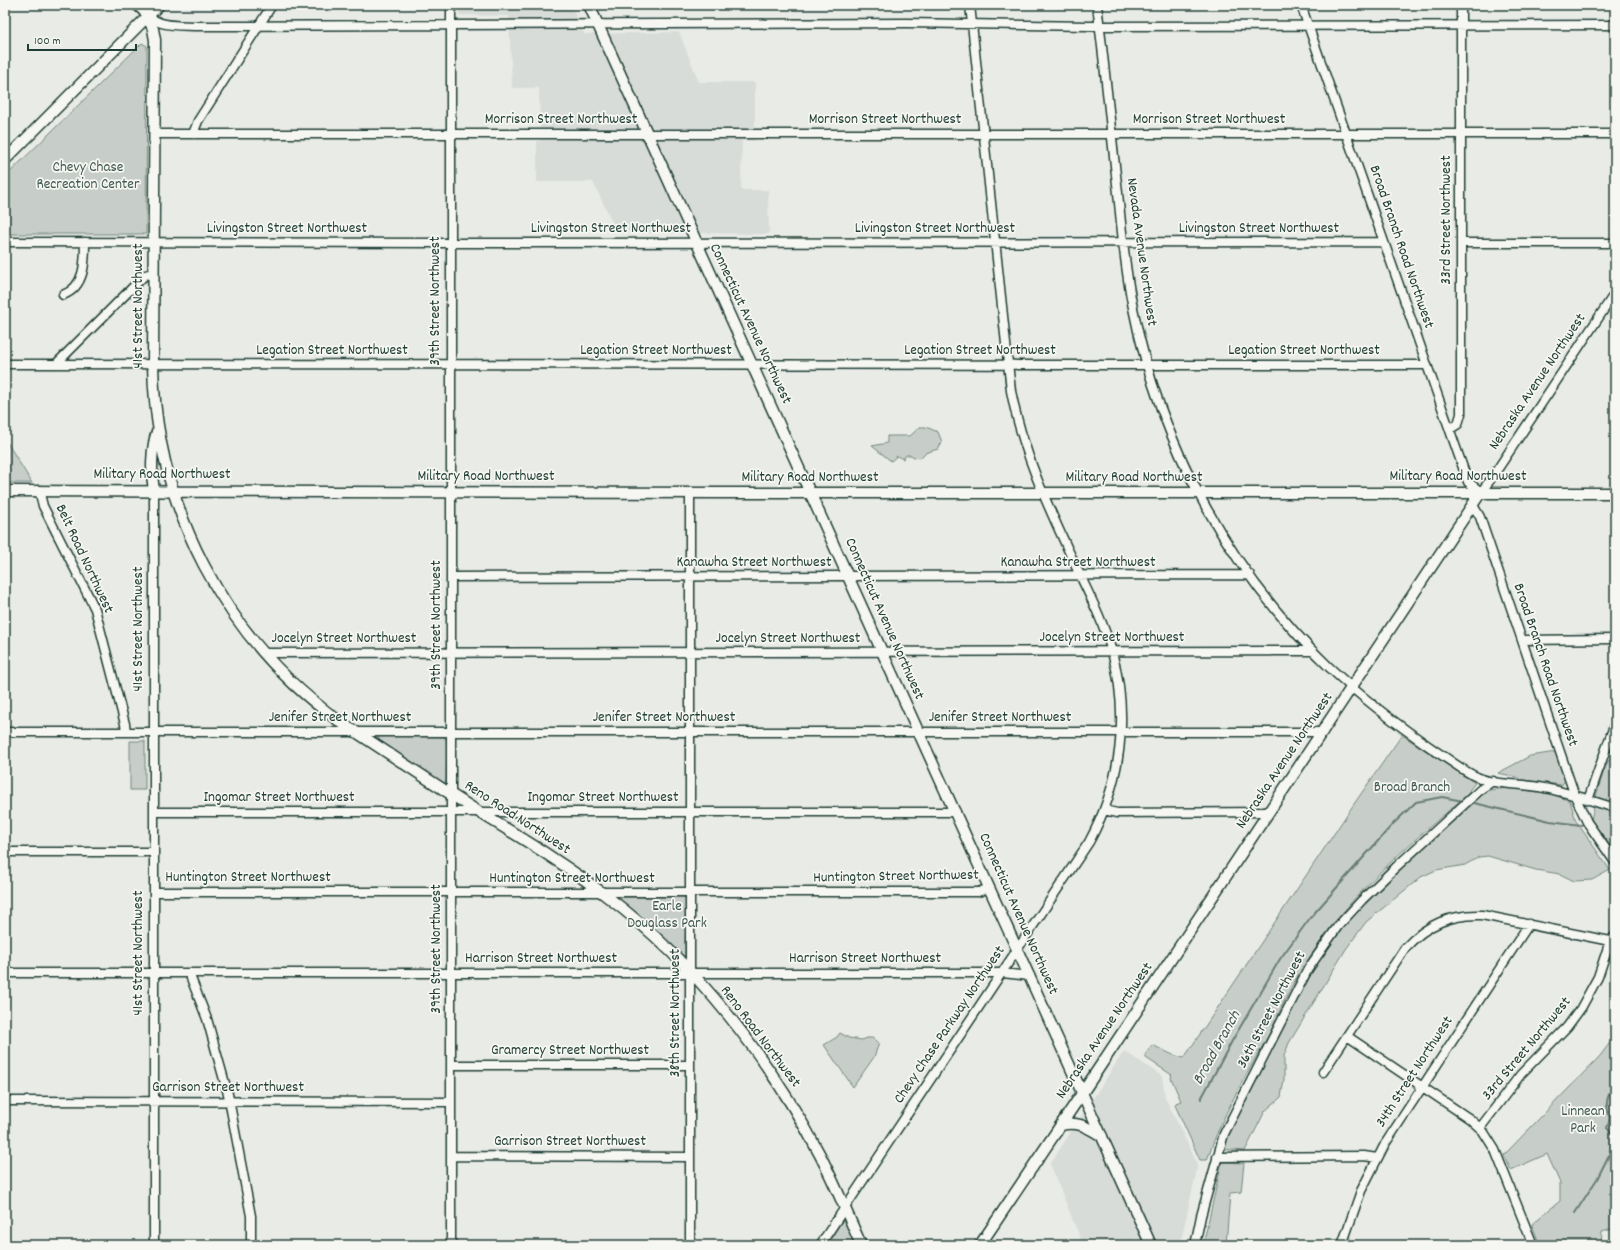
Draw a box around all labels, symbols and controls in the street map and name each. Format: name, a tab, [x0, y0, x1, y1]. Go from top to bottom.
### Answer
scale bar	[28, 26, 136, 52]
text: 100 m	[34, 33, 61, 50]
street label: Morrison Street Northwest	[485, 109, 638, 131]
street label: Morrison Street Northwest	[809, 109, 962, 131]
street label: Morrison Street Northwest	[1133, 109, 1286, 131]
street label: 33rd Street Northwest	[1436, 155, 1458, 285]
park label: Chevy Chase Recreation Center	[36, 157, 140, 196]
street label: Broad Branch Road Northwest	[1363, 162, 1439, 332]
street label: Nevada Avenue Northwest	[1120, 176, 1162, 328]
street label: Livingston Street Northwest	[207, 218, 368, 240]
street label: Livingston Street Northwest	[531, 218, 692, 240]
street label: Livingston Street Northwest	[855, 218, 1016, 240]
street label: Livingston Street Northwest	[1179, 218, 1340, 240]
street label: 39th Street Northwest	[425, 236, 447, 366]
street label: Connecticut Avenue Northwest	[703, 240, 797, 408]
street label: 41st Street Northwest	[128, 243, 150, 368]
street label: Nebraska Avenue Northwest	[1484, 309, 1592, 455]
street label: Legation Street Northwest	[256, 340, 408, 362]
street label: Legation Street Northwest	[580, 340, 732, 362]
street label: Legation Street Northwest	[904, 340, 1056, 362]
street label: Legation Street Northwest	[1228, 340, 1380, 362]
street label: Military Road Northwest	[93, 464, 231, 486]
street label: Military Road Northwest	[417, 466, 555, 488]
street label: Military Road Northwest	[1389, 466, 1527, 488]
street label: Military Road Northwest	[741, 467, 879, 489]
street label: Military Road Northwest	[1065, 467, 1203, 489]
street label: Belt Road Northwest	[49, 501, 119, 617]
street label: Connecticut Avenue Northwest	[838, 535, 930, 704]
street label: Kanawha Street Northwest	[677, 552, 832, 574]
street label: Kanawha Street Northwest	[1001, 552, 1156, 574]
street label: 39th Street Northwest	[426, 560, 448, 690]
street label: 41st Street Northwest	[128, 566, 150, 691]
street label: Broad Branch Road Northwest	[1507, 580, 1583, 750]
street label: Jocelyn Street Northwest	[1040, 627, 1185, 649]
street label: Jocelyn Street Northwest	[272, 628, 417, 650]
street label: Jocelyn Street Northwest	[716, 628, 861, 650]
street label: Nebraska Avenue Northwest	[1231, 688, 1339, 834]
street label: Jenifer Street Northwest	[269, 707, 412, 729]
street label: Jenifer Street Northwest	[593, 707, 736, 729]
street label: Jenifer Street Northwest	[929, 707, 1072, 729]
street label: Reno Road Northwest	[460, 775, 575, 861]
park label: Broad Branch	[1374, 777, 1450, 799]
street label: Ingomar Street Northwest	[203, 787, 355, 809]
street label: Ingomar Street Northwest	[527, 787, 679, 809]
street label: Connecticut Avenue Northwest	[972, 830, 1064, 999]
street label: Huntington Street Northwest	[813, 865, 979, 889]
street label: Huntington Street Northwest	[165, 867, 331, 889]
street label: Huntington Street Northwest	[489, 868, 655, 890]
street label: 39th Street Northwest	[426, 884, 448, 1014]
street label: 41st Street Northwest	[128, 890, 150, 1015]
park label: Earle Douglass Park	[627, 896, 707, 935]
street label: Chevy Chase Parkway Northwest	[889, 941, 1011, 1108]
street label: 36th Street Northwest	[1232, 947, 1312, 1073]
street label: Harrison Street Northwest	[465, 948, 617, 970]
street label: 38th Street Northwest	[665, 948, 687, 1077]
street label: Harrison Street Northwest	[789, 948, 941, 970]
street label: Nebraska Avenue Northwest	[1051, 958, 1159, 1104]
street label: Reno Road Northwest	[714, 981, 806, 1093]
street label: 33rd Street Northwest	[1477, 992, 1577, 1106]
water label: Broad Branch	[1187, 1006, 1247, 1089]
street label: 34th Street Northwest	[1371, 1012, 1460, 1132]
street label: Gramercy Street Northwest	[491, 1040, 650, 1062]
street label: Garrison Street Northwest	[152, 1077, 304, 1099]
park label: Linnean Park	[1561, 1101, 1605, 1140]
street label: Garrison Street Northwest	[494, 1131, 646, 1153]

